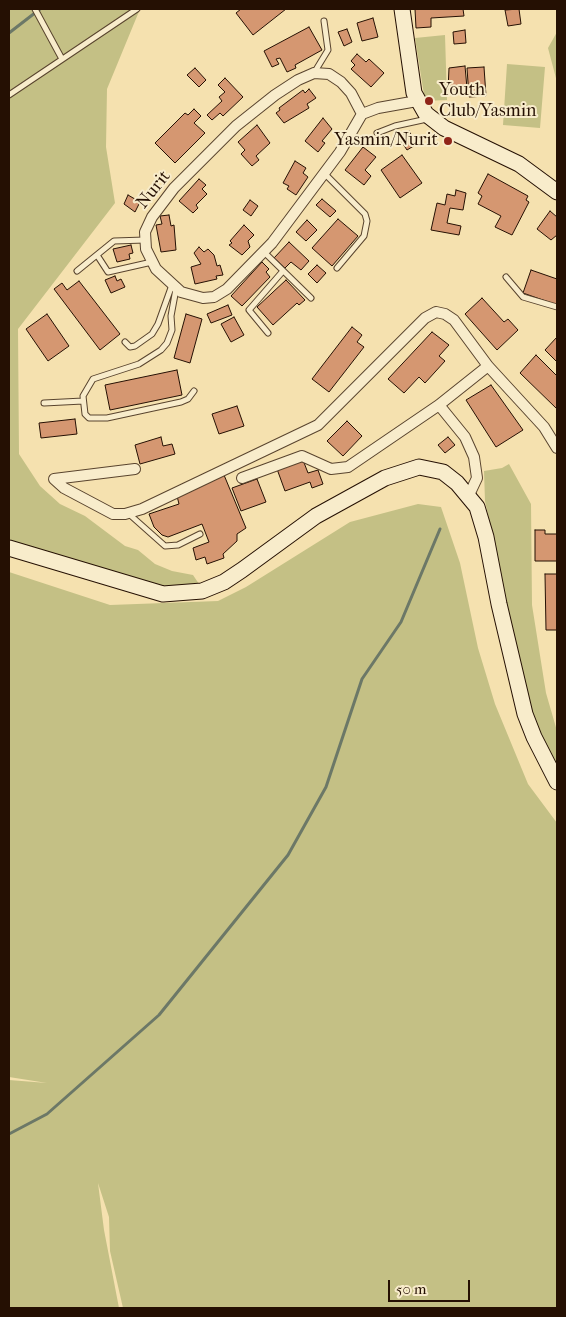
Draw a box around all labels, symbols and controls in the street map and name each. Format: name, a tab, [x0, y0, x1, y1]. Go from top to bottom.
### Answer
place label: Youth Club/Yasmin	[439, 80, 536, 122]
marker: Youth Club/Yasmin	[423, 95, 435, 107]
place label: Yasmin/Nurit	[334, 130, 438, 152]
marker: Yasmin/Nurit	[442, 135, 454, 147]
street label: Nurit	[132, 166, 176, 214]
scale bar	[391, 1270, 474, 1302]
text: 50 m	[396, 1280, 426, 1298]

